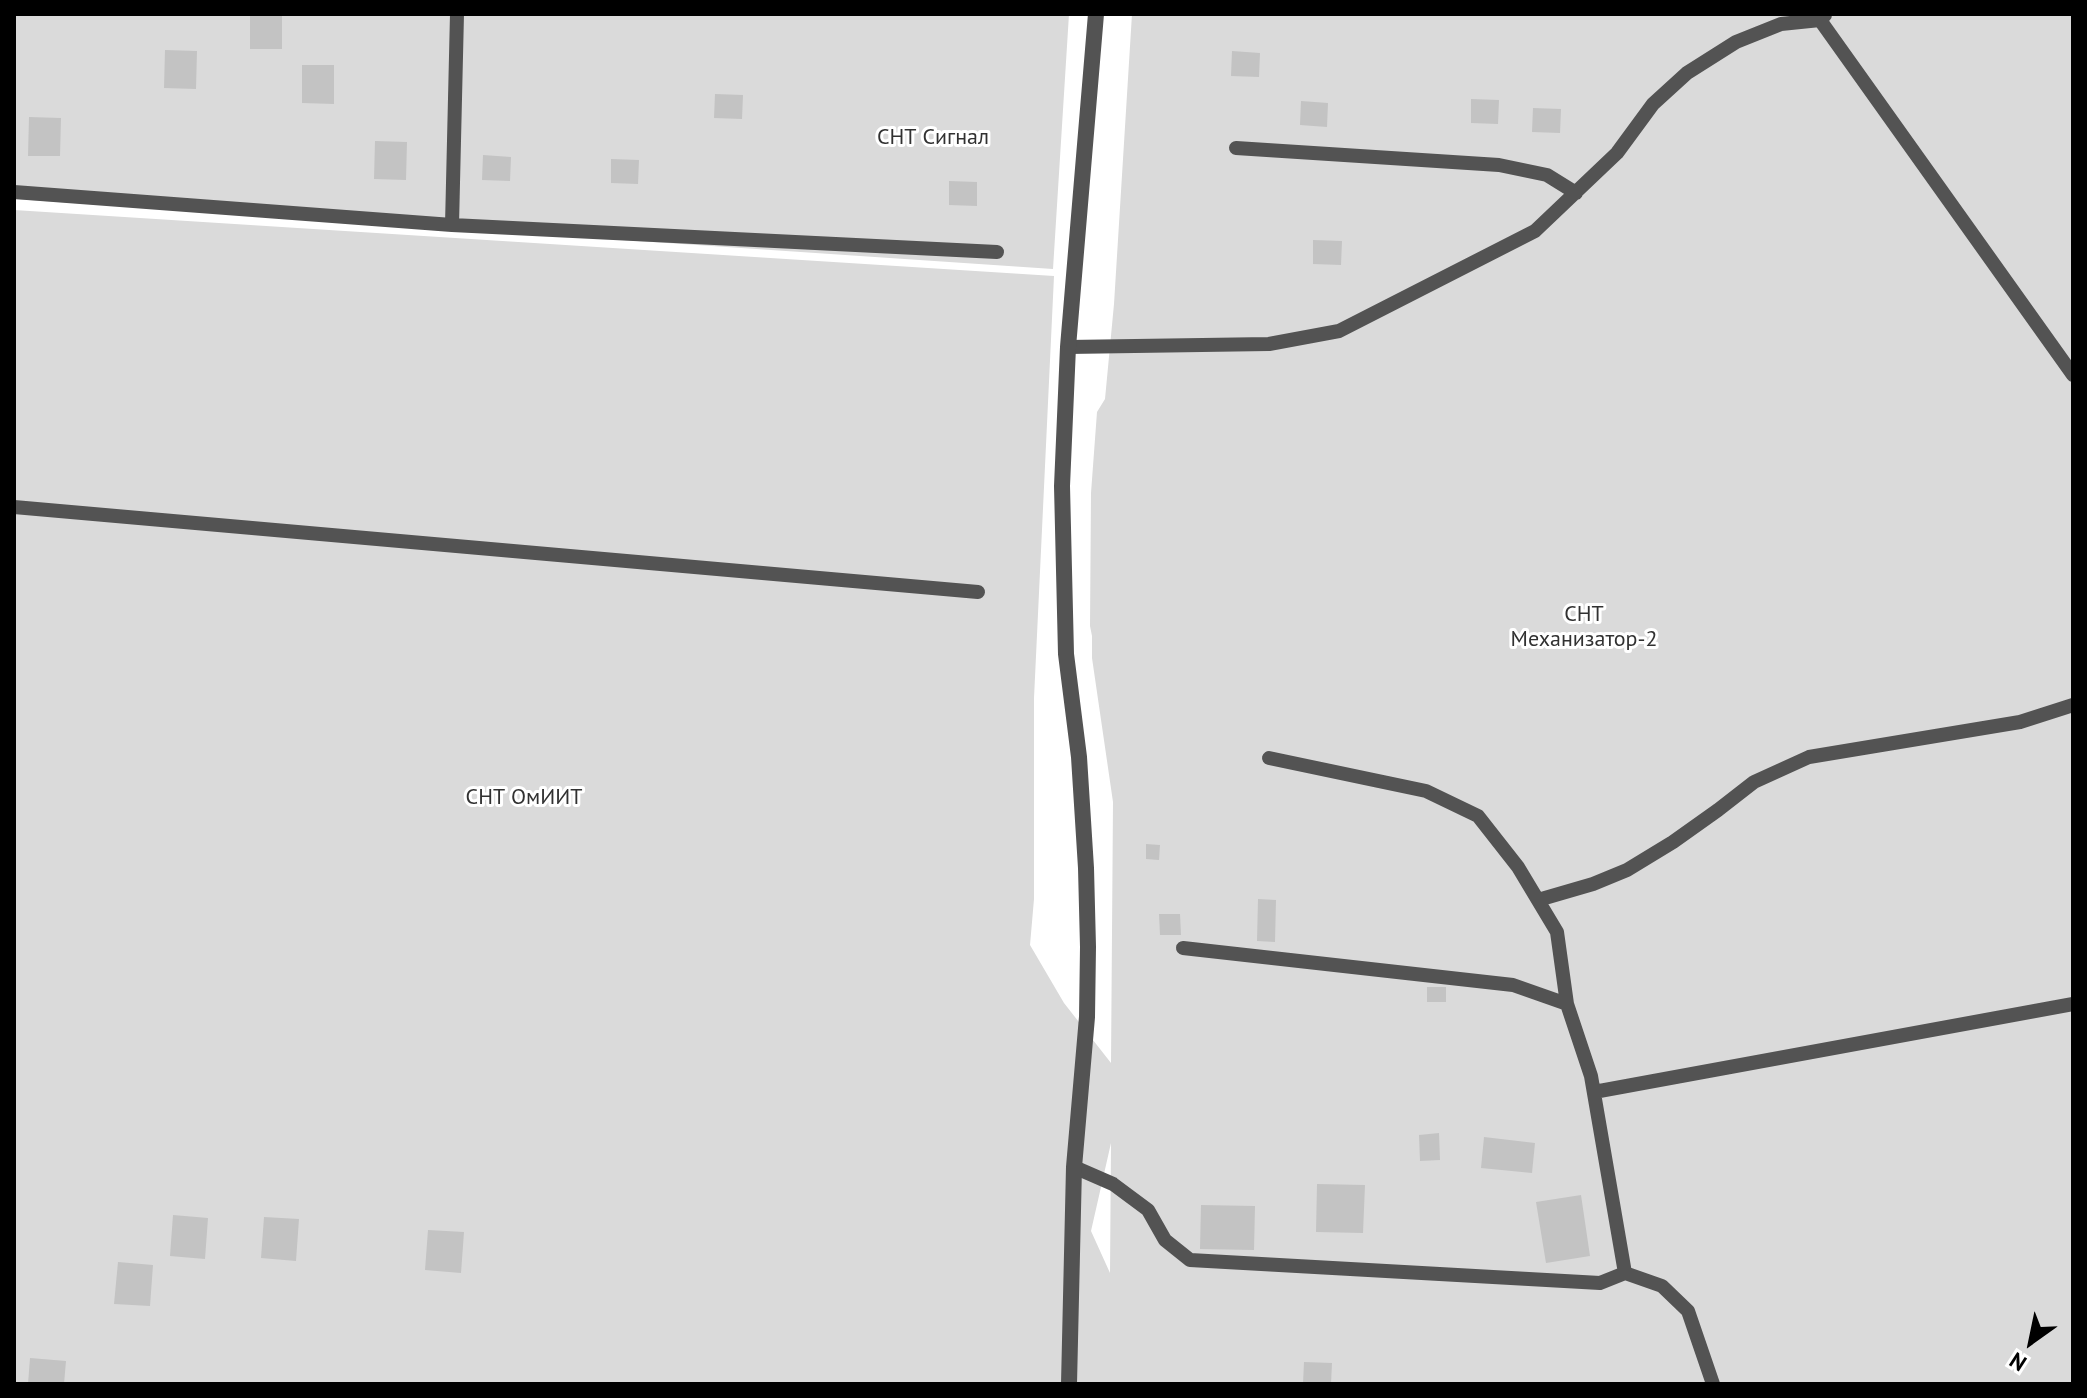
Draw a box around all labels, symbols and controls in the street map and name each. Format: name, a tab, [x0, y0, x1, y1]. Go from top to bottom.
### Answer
park label: СНТ Сигнал	[877, 125, 989, 151]
park label: СНТ Механизатор-2	[1511, 602, 1657, 654]
park label: СНТ ОмИИТ	[466, 785, 582, 811]
north arrow	[1991, 1302, 2071, 1382]
text: N	[2004, 1346, 2032, 1378]

